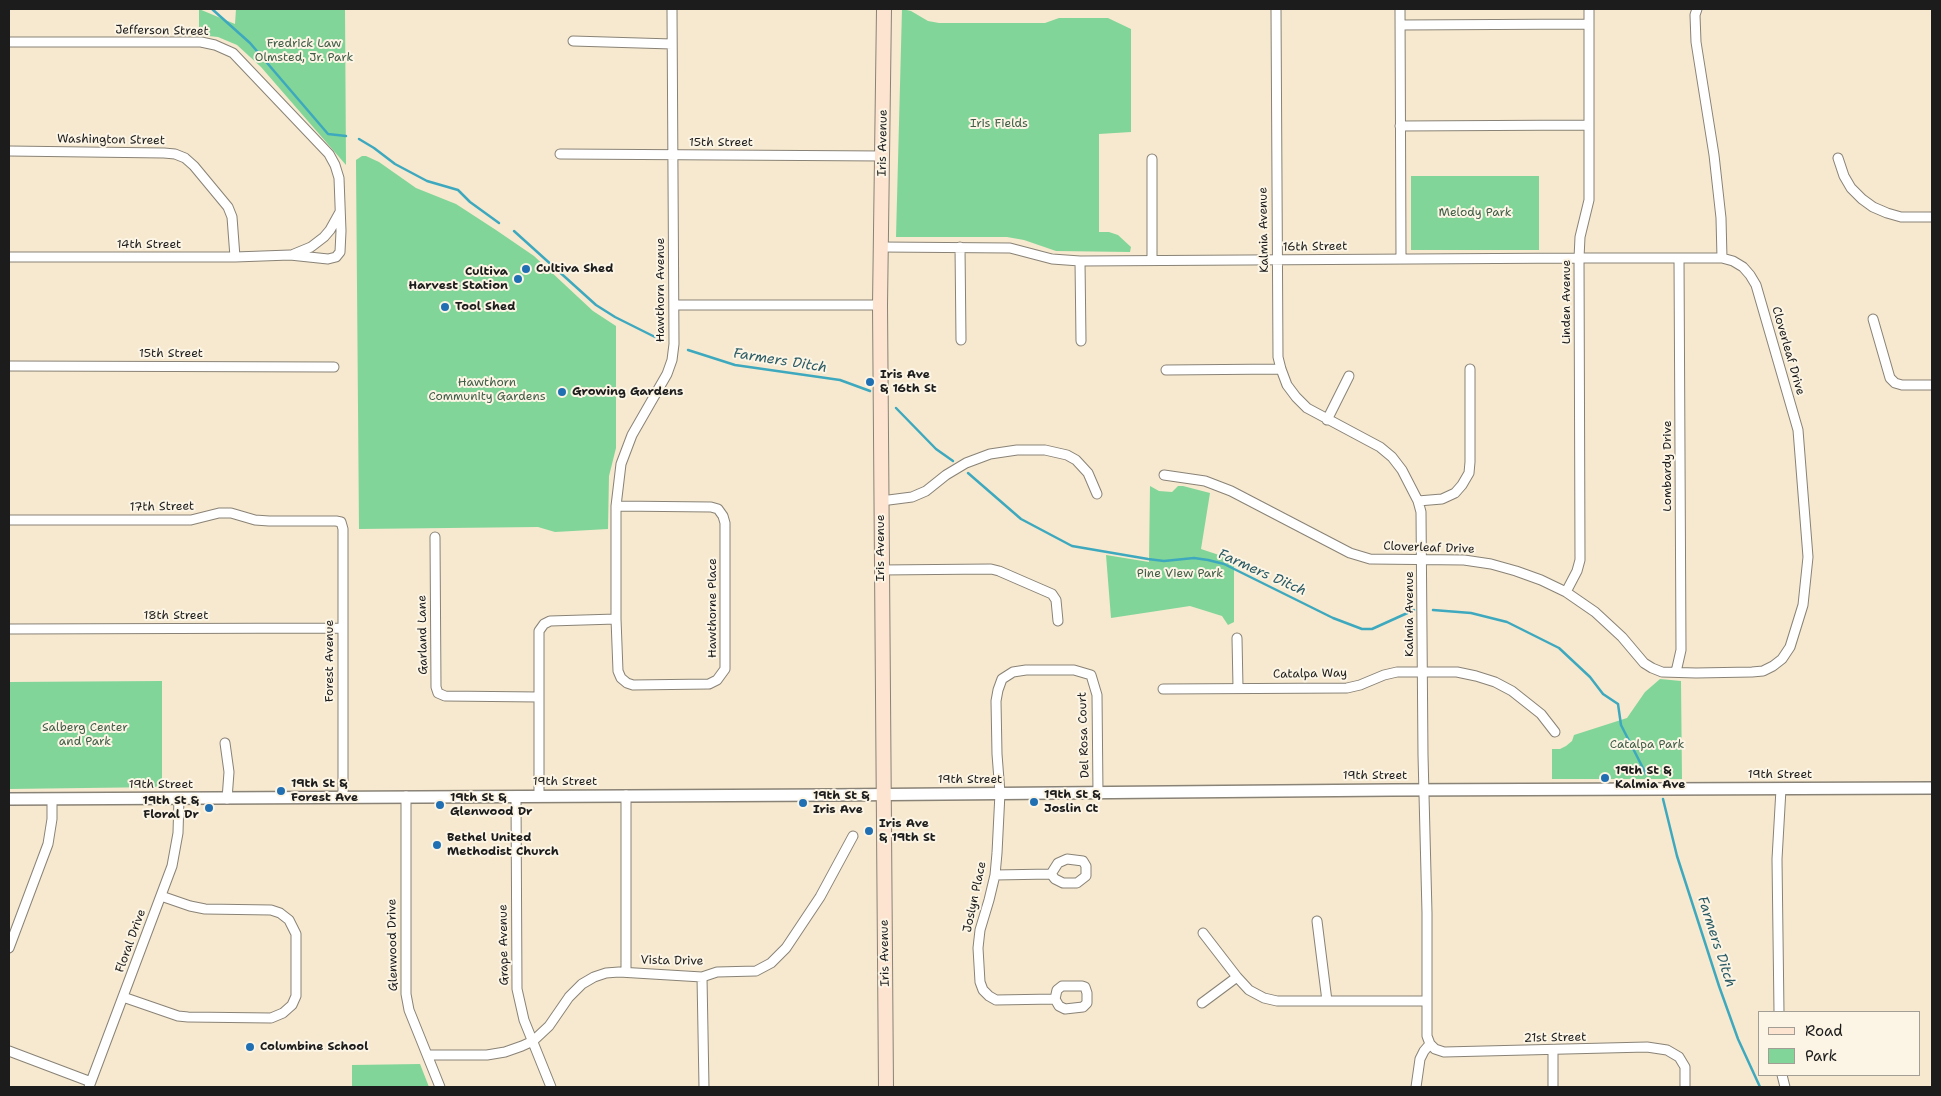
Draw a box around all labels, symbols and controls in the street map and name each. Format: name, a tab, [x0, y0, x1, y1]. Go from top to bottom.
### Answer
street label: Jefferson Street	[115, 23, 209, 39]
park label: Fredrick Law Olmsted, Jr. Park	[255, 37, 353, 65]
street label: Iris Avenue	[875, 109, 891, 177]
park label: Iris Fields	[970, 117, 1028, 131]
street label: Washington Street	[57, 132, 165, 148]
street label: 15th Street	[689, 136, 753, 150]
street label: Kalmia Avenue	[1256, 187, 1272, 273]
park label: Melody Park	[1438, 206, 1512, 220]
street label: 14th Street	[117, 238, 181, 252]
street label: Hawthorn Avenue	[654, 238, 668, 342]
street label: 16th Street	[1283, 239, 1347, 255]
street label: Linden Avenue	[1560, 260, 1574, 344]
place label: Cultiva Shed	[536, 262, 614, 276]
marker: Cultiva Shed	[520, 263, 532, 275]
place label: Cultiva Harvest Station	[409, 265, 508, 293]
marker: Cultiva Harvest Station	[512, 273, 524, 285]
place label: Tool Shed	[455, 300, 515, 314]
marker: Tool Shed	[439, 301, 451, 313]
street label: Cloverleaf Drive	[1768, 305, 1808, 397]
water label: Farmers Ditch	[732, 345, 828, 377]
street label: 15th Street	[139, 347, 203, 361]
place label: Iris Ave & 16th St	[880, 368, 937, 396]
park label: Hawthorn Community Gardens	[428, 376, 546, 404]
marker: Iris Ave & 16th St	[864, 376, 876, 388]
place label: Growing Gardens	[572, 385, 683, 399]
marker: Growing Gardens	[556, 386, 568, 398]
street label: Lombardy Drive	[1661, 420, 1675, 512]
street label: 17th Street	[130, 499, 194, 515]
street label: Iris Avenue	[874, 515, 888, 581]
street label: Cloverleaf Drive	[1383, 539, 1475, 557]
water label: Farmers Ditch	[1215, 546, 1309, 600]
street label: Hawthorne Place	[706, 558, 720, 658]
park label: Pine View Park	[1137, 567, 1223, 581]
street label: Kalmia Avenue	[1403, 571, 1417, 657]
street label: Garland Lane	[415, 595, 431, 675]
street label: 18th Street	[144, 609, 208, 623]
street label: Forest Avenue	[323, 620, 337, 702]
street label: Catalpa Way	[1273, 666, 1347, 682]
street label: Del Rosa Court	[1075, 692, 1093, 778]
park label: Salberg Center and Park	[42, 721, 128, 749]
park label: Catalpa Park	[1610, 738, 1684, 752]
place label: 19th St & Kalmia Ave	[1615, 764, 1685, 792]
street label: 19th Street	[1748, 768, 1812, 782]
street label: 19th Street	[1343, 769, 1407, 783]
marker: 19th St & Kalmia Ave	[1599, 772, 1611, 784]
street label: 19th Street	[938, 773, 1002, 787]
street label: 19th Street	[533, 775, 597, 789]
place label: 19th St & Forest Ave	[291, 777, 358, 805]
street label: 19th Street	[129, 778, 193, 792]
marker: 19th St & Forest Ave	[275, 785, 287, 797]
place label: 19th St & Joslin Ct	[1044, 788, 1101, 816]
place label: 19th St & Iris Ave	[813, 789, 870, 817]
place label: 19th St & Glenwood Dr	[450, 791, 533, 819]
place label: 19th St & Floral Dr	[142, 794, 199, 822]
marker: 19th St & Joslin Ct	[1028, 796, 1040, 808]
marker: 19th St & Iris Ave	[797, 797, 809, 809]
marker: 19th St & Glenwood Dr	[434, 799, 446, 811]
marker: 19th St & Floral Dr	[203, 802, 215, 814]
place label: Iris Ave & 19th St	[879, 817, 936, 845]
marker: Iris Ave & 19th St	[863, 825, 875, 837]
place label: Bethel United Methodist Church	[447, 831, 559, 859]
marker: Bethel United Methodist Church	[431, 839, 443, 851]
street label: Joslyn Place	[960, 860, 990, 934]
water label: Farmers Ditch	[1693, 894, 1739, 990]
street label: Glenwood Drive	[385, 899, 401, 991]
street label: Grape Avenue	[496, 904, 512, 986]
street label: Floral Drive	[113, 907, 149, 975]
street label: Iris Avenue	[877, 919, 893, 987]
street label: Vista Drive	[640, 953, 704, 969]
legend	[1758, 1011, 1921, 1076]
text: Road	[1805, 1021, 1843, 1041]
street label: 21st Street	[1524, 1030, 1586, 1046]
place label: Columbine School	[260, 1040, 368, 1054]
marker: Columbine School	[244, 1041, 256, 1053]
text: Park	[1805, 1046, 1837, 1066]

